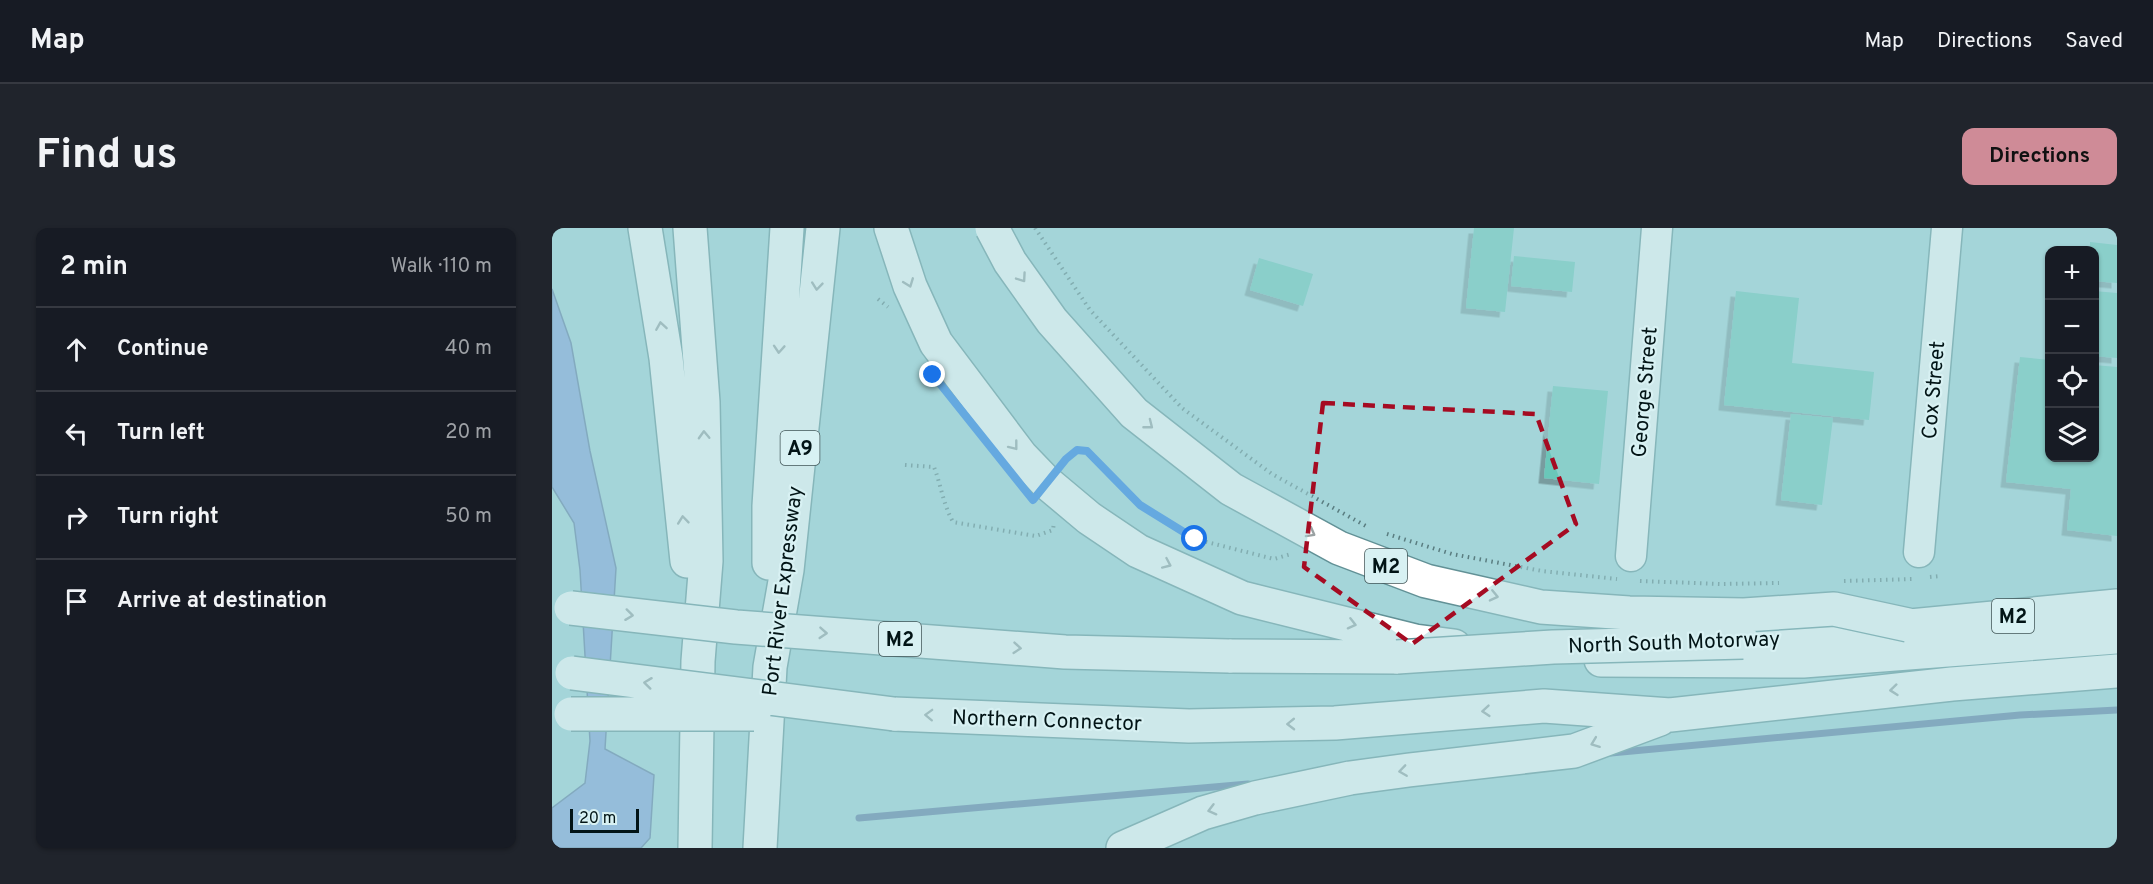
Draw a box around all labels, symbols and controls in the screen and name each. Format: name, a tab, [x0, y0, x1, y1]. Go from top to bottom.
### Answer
text: Map	[30, 23, 85, 59]
text: Map	[1864, 28, 1904, 55]
text: Directions	[1937, 28, 2032, 55]
text: Saved	[2065, 28, 2123, 55]
button: Directions	[1962, 128, 2117, 185]
text: Find us	[36, 130, 177, 183]
map controls	[2045, 246, 2099, 462]
button: +	[2045, 246, 2099, 300]
text: 2 min	[60, 251, 128, 284]
text: Walk · 110 m	[391, 254, 492, 280]
one-way arrow	[1015, 272, 1026, 283]
one-way arrow	[902, 278, 915, 288]
one-way arrow	[811, 282, 824, 291]
button: −	[2045, 300, 2099, 354]
one-way arrow	[655, 322, 667, 331]
street label: George Street	[1626, 326, 1665, 459]
icon: ahead	[60, 333, 93, 366]
text: Continue	[117, 336, 208, 363]
text: 40 m	[445, 336, 492, 362]
street label: Cox Street	[1917, 340, 1952, 440]
one-way arrow	[773, 345, 786, 354]
button: locate	[2045, 354, 2099, 408]
route end	[919, 361, 945, 387]
button: layers	[2045, 408, 2099, 462]
icon: left	[60, 417, 93, 450]
one-way arrow	[1143, 417, 1154, 428]
text: Turn left	[117, 420, 205, 447]
text: 20 m	[445, 420, 492, 446]
one-way arrow	[698, 431, 710, 440]
road number: A9	[780, 431, 820, 465]
one-way arrow	[1007, 440, 1018, 451]
street label: Port River Expressway	[757, 485, 810, 698]
icon: right	[60, 501, 93, 534]
text: Turn right	[117, 504, 219, 531]
text: 50 m	[445, 504, 492, 530]
one-way arrow	[677, 515, 690, 524]
route start	[1181, 525, 1207, 551]
one-way arrow	[1305, 526, 1315, 537]
road number: M2	[1365, 549, 1407, 583]
one-way arrow	[1161, 557, 1172, 569]
icon: arrive	[60, 585, 93, 618]
text: Arrive at destination	[117, 588, 327, 615]
one-way arrow	[1489, 589, 1499, 602]
road number: M2	[1992, 599, 2034, 633]
one-way arrow	[624, 608, 634, 620]
one-way arrow	[1347, 617, 1357, 630]
road number: M2	[879, 622, 921, 656]
street label: North South Motorway	[1568, 626, 1781, 661]
one-way arrow	[819, 627, 828, 640]
one-way arrow	[1013, 642, 1022, 655]
one-way arrow	[644, 677, 653, 690]
one-way arrow	[1889, 684, 1898, 696]
one-way arrow	[1481, 704, 1490, 717]
street label: Northern Connector	[952, 705, 1142, 738]
one-way arrow	[924, 709, 933, 722]
one-way arrow	[1287, 718, 1296, 730]
one-way arrow	[1590, 736, 1601, 749]
one-way arrow	[1398, 764, 1407, 776]
one-way arrow	[1207, 803, 1218, 815]
scale bar	[570, 806, 639, 834]
text: 20 m	[579, 809, 616, 829]

